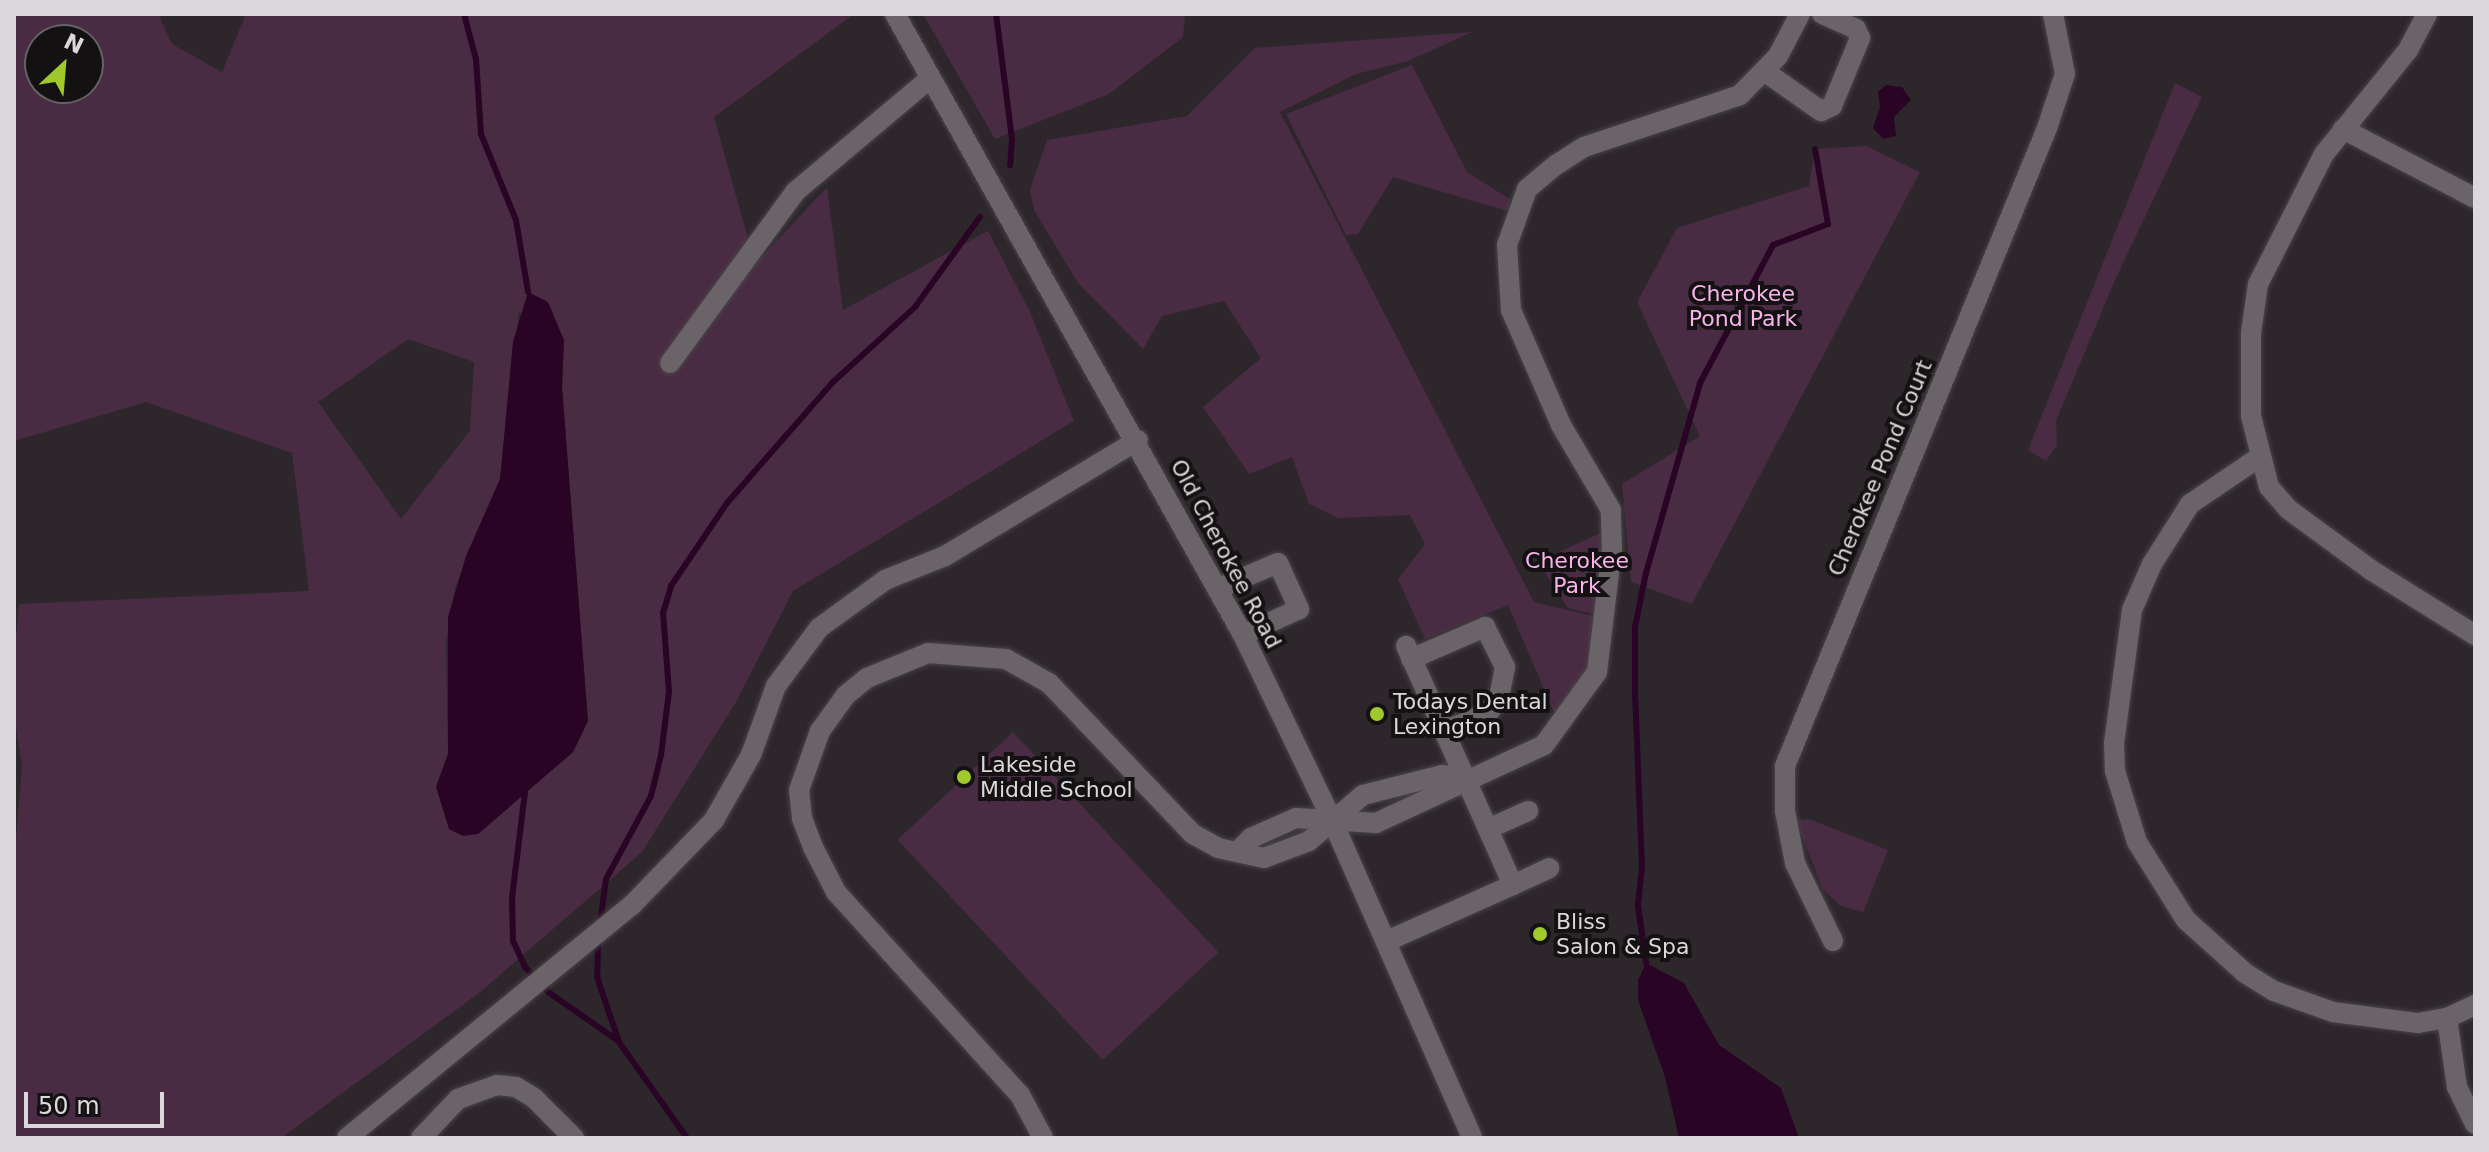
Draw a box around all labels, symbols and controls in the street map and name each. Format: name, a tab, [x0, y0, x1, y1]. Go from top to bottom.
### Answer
north arrow	[24, 24, 104, 104]
text: N	[60, 29, 88, 59]
park label: Cherokee Pond Park	[1689, 280, 1797, 332]
street label: Cherokee Pond Court	[1822, 356, 1938, 580]
street label: Old Cherokee Road	[1165, 455, 1287, 653]
park label: Cherokee Park	[1525, 547, 1629, 598]
place label: Todays Dental Lexington	[1393, 688, 1548, 740]
marker: Todays Dental Lexington	[1368, 705, 1386, 723]
place label: Lakeside Middle School	[980, 751, 1133, 802]
marker: Lakeside Middle School	[955, 768, 973, 786]
place label: Bliss Salon & Spa	[1556, 908, 1690, 960]
marker: Bliss Salon & Spa	[1531, 925, 1549, 943]
scale bar	[28, 1076, 168, 1126]
text: 50 m	[38, 1092, 100, 1120]

